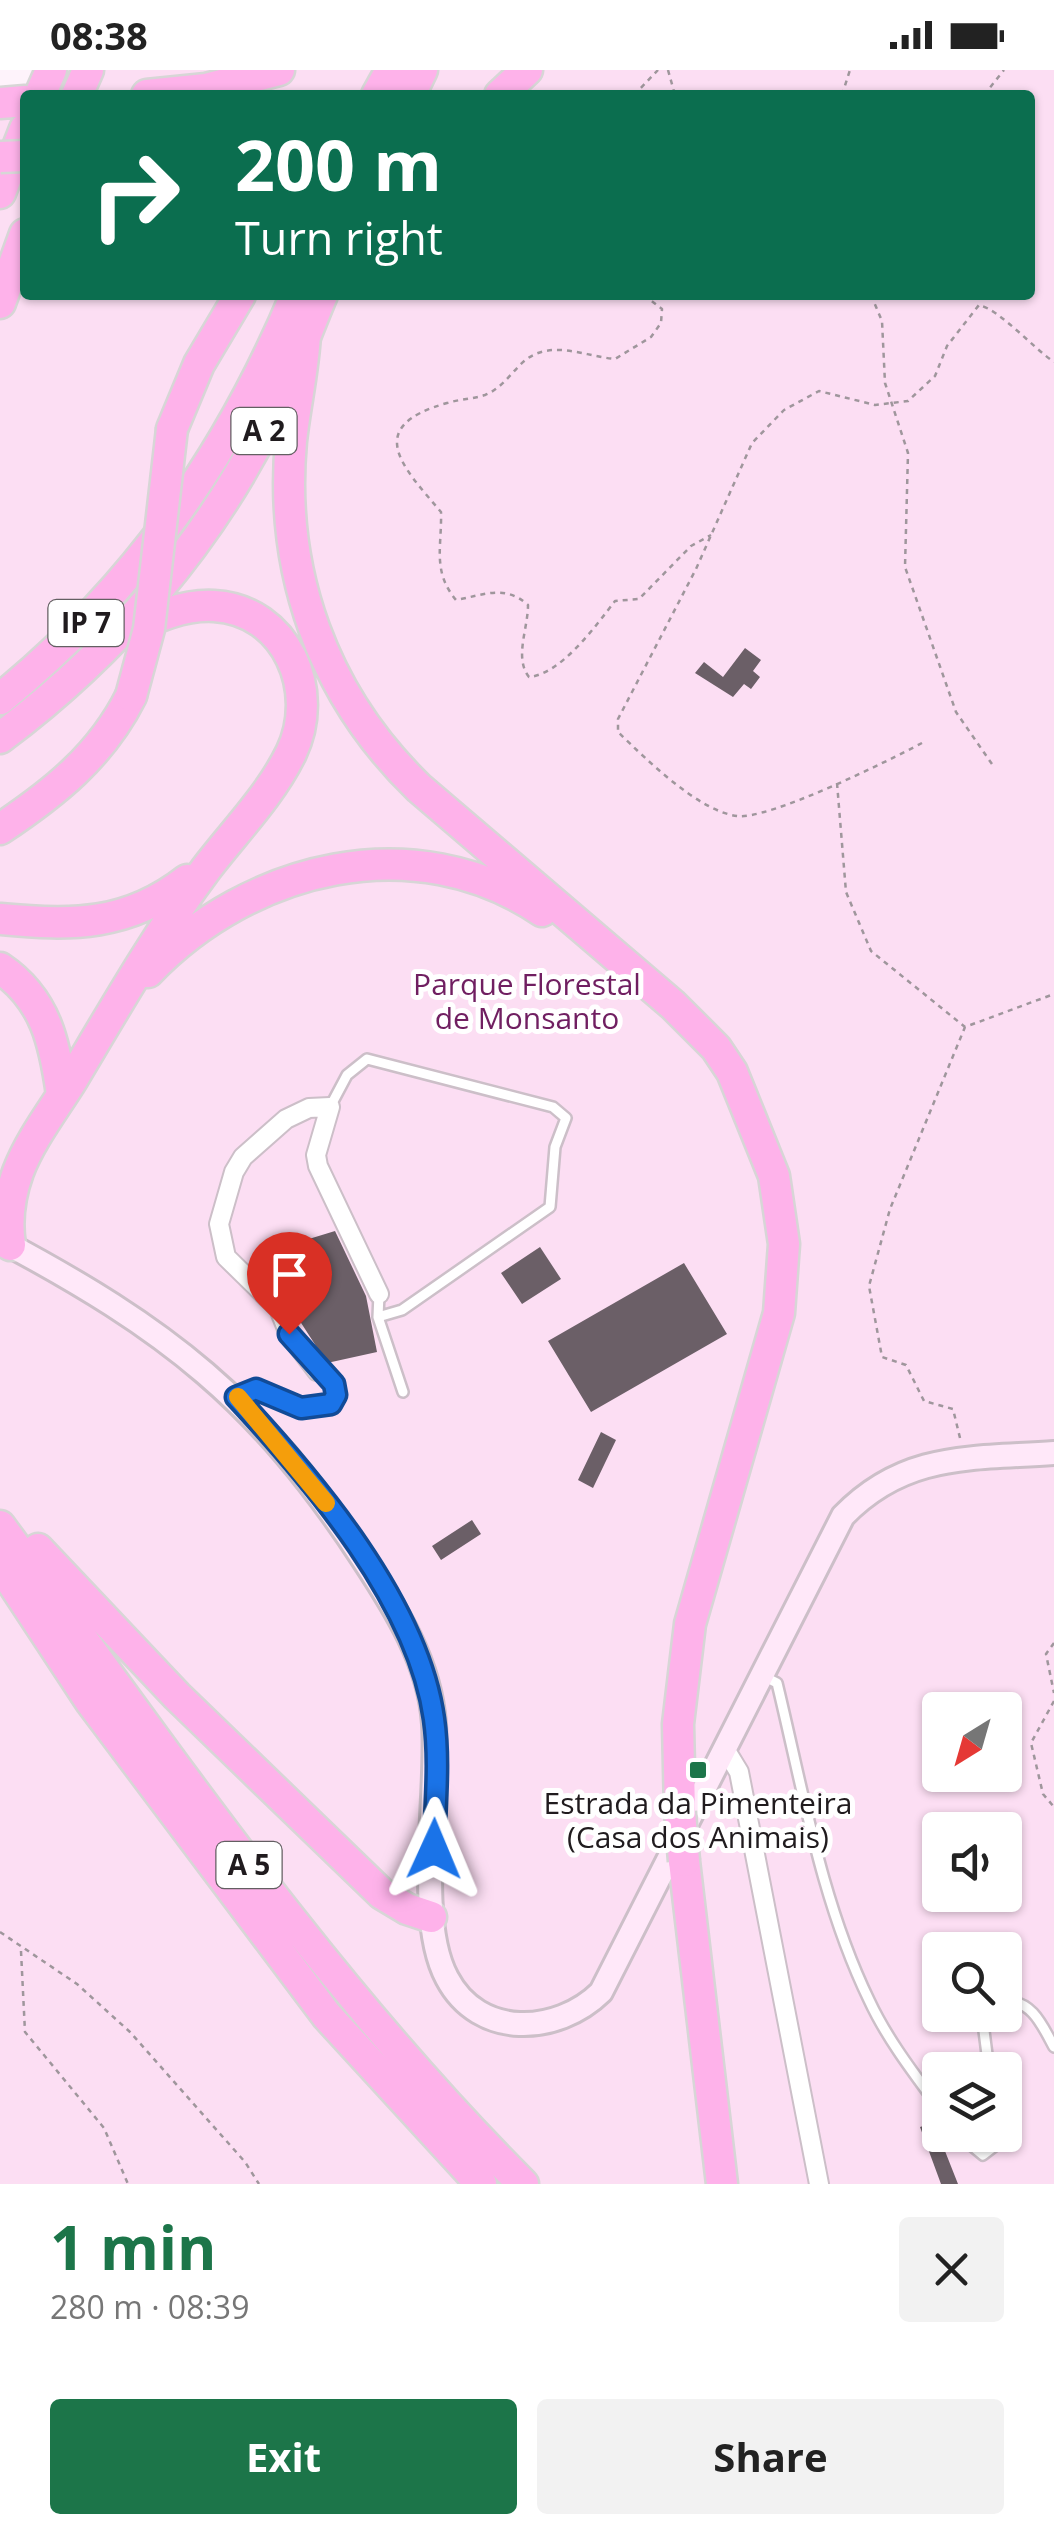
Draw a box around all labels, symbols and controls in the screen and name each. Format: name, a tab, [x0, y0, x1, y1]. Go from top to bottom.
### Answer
text: 08:38	[50, 9, 148, 61]
text: 200 m	[235, 116, 442, 212]
icon: right	[70, 130, 200, 260]
text: Turn right	[235, 207, 443, 268]
road number: A 2	[232, 408, 296, 454]
road number: IP 7	[48, 600, 124, 646]
park label: Parque Florestal de Monsanto	[413, 963, 641, 1038]
pin	[247, 1232, 332, 1335]
icon: arrive	[262, 1247, 317, 1302]
north arrow	[922, 1692, 1022, 1792]
map controls	[922, 1692, 1022, 2152]
marker: Estrada da Pimenteira (Casa dos Animais)	[687, 1759, 709, 1781]
place label: Estrada da Pimenteira (Casa dos Animais)	[544, 1782, 852, 1857]
position arrow	[382, 1797, 486, 1901]
button: sound	[922, 1812, 1022, 1912]
road number: A 5	[216, 1842, 282, 1888]
button: search	[922, 1932, 1022, 2032]
button: layers	[922, 2052, 1022, 2152]
text: 1 min	[50, 2206, 217, 2288]
button: close	[899, 2217, 1004, 2322]
text: 280 m · 08:39	[50, 2285, 249, 2328]
button: Exit	[50, 2399, 517, 2514]
button: Share	[537, 2399, 1004, 2514]

